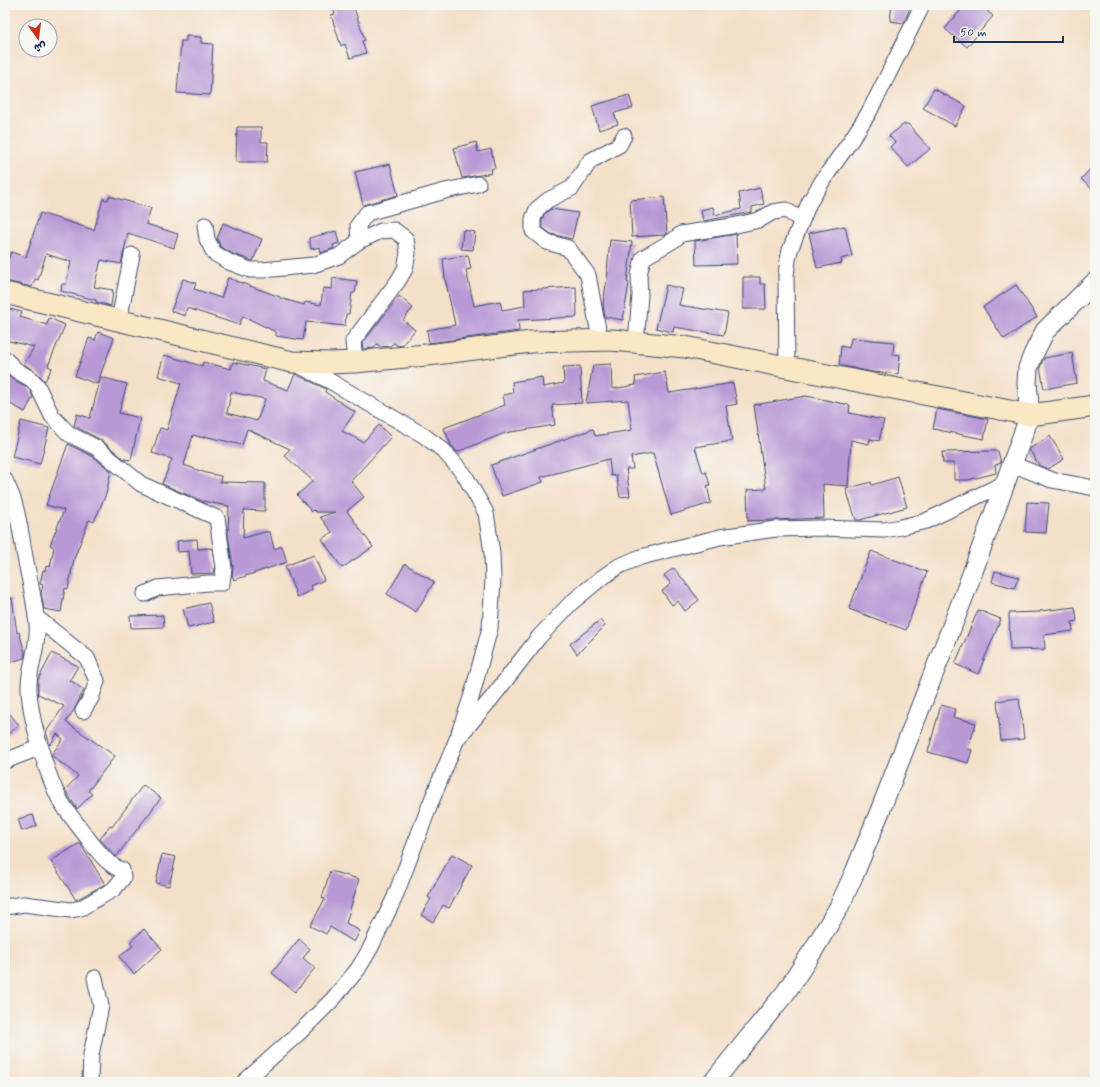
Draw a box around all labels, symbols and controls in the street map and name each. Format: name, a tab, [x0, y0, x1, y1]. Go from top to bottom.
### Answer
north arrow	[18, 18, 58, 58]
scale bar	[954, 18, 1063, 44]
text: 50 m	[960, 25, 987, 41]
text: ش	[33, 38, 48, 55]

